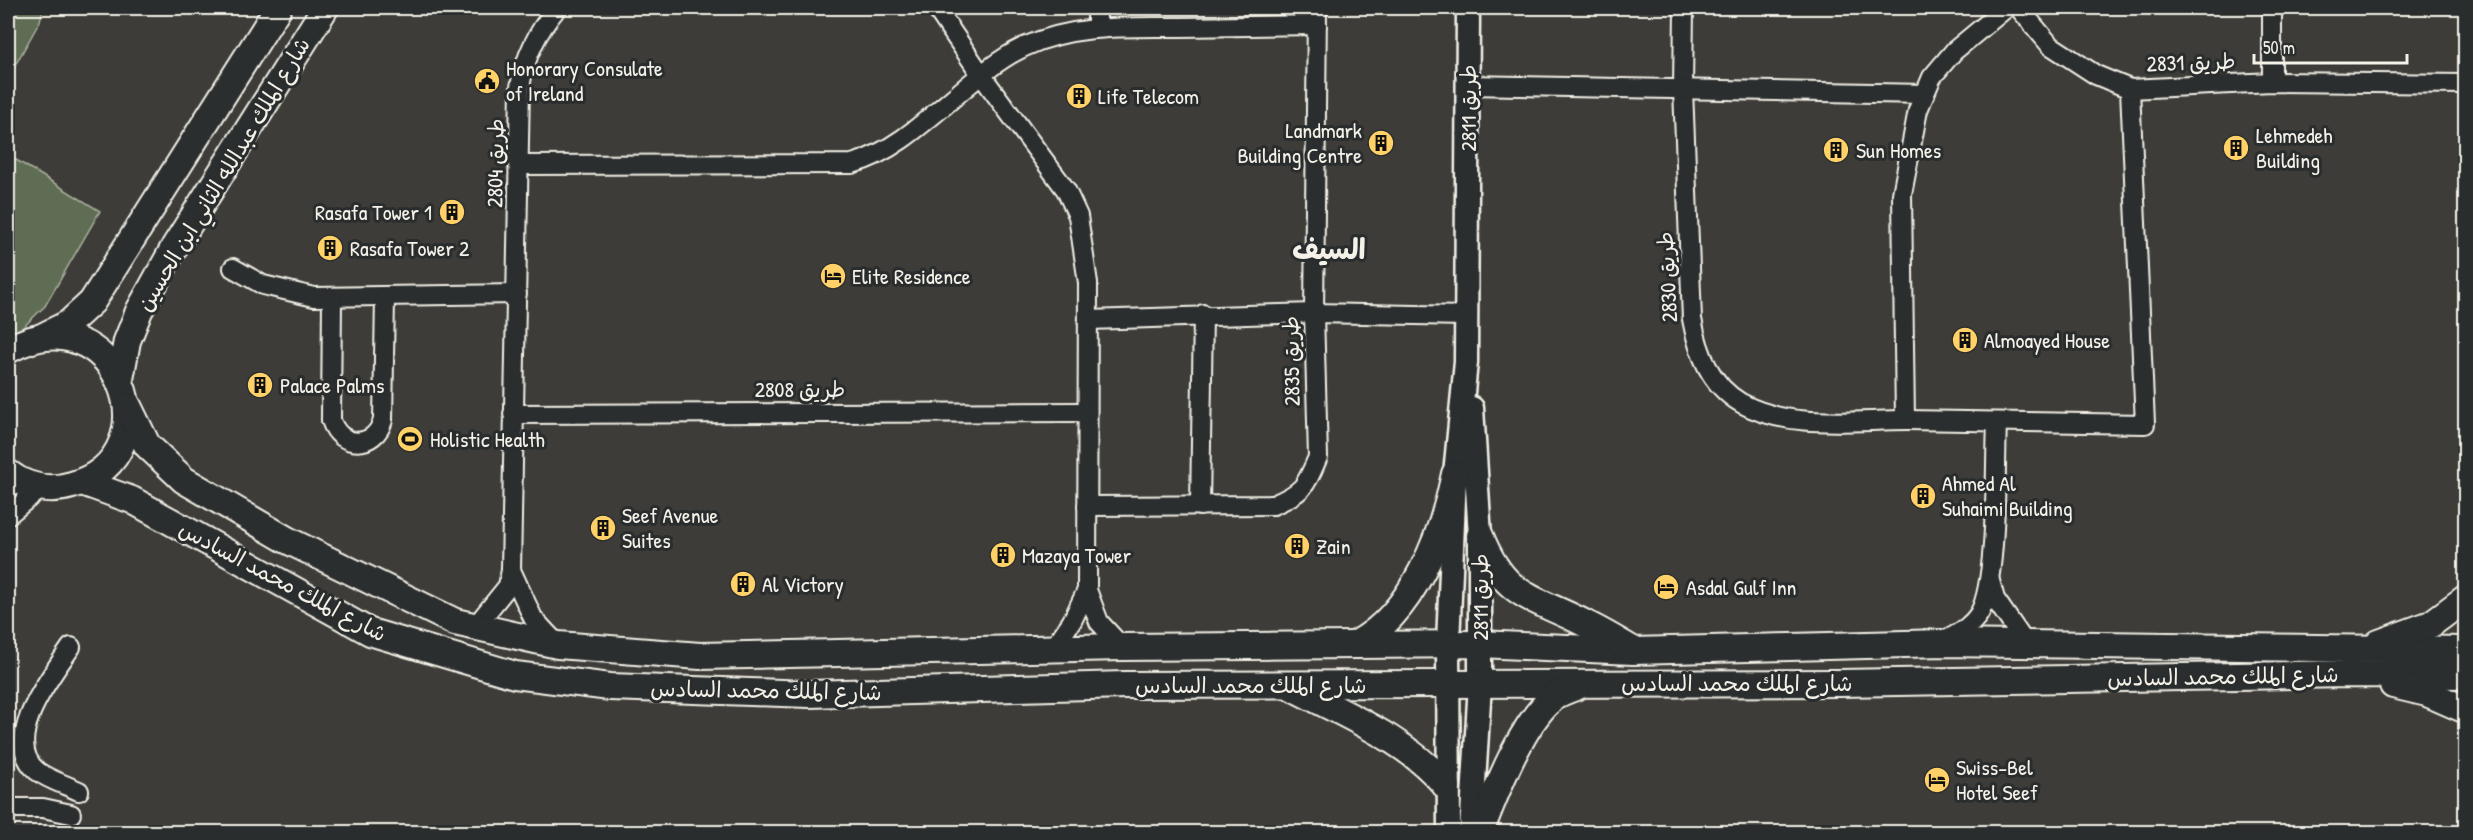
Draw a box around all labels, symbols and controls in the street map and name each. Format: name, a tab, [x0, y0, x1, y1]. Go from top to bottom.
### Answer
scale bar	[2254, 27, 2407, 65]
street label: شارع الملك عبدالله الثاني ابن الحسين	[129, 32, 321, 319]
text: 50 m	[2263, 35, 2295, 60]
street label: طريق 2831	[2146, 45, 2236, 79]
place label: Honorary Consulate of Ireland	[506, 53, 663, 108]
street label: طريق 2811	[1453, 64, 1483, 152]
public building icon: Honorary Consulate of Ireland	[472, 66, 502, 96]
building icon: Life Telecom	[1064, 81, 1094, 111]
place label: Life Telecom	[1098, 81, 1199, 111]
place label: Landmark Building Centre	[1237, 115, 1362, 170]
street label: طريق 2804	[479, 118, 511, 208]
place label: Lehmedeh Building	[2256, 120, 2332, 175]
building icon: Landmark Building Centre	[1366, 128, 1396, 158]
building icon: Lehmedeh Building	[2221, 133, 2251, 163]
building icon: Sun Homes	[1821, 135, 1851, 165]
place label: Sun Homes	[1856, 135, 1941, 165]
place label: Rasafa Tower 1	[315, 197, 432, 227]
building icon: Rasafa Tower 1	[437, 197, 467, 227]
district label: السيف	[1292, 230, 1366, 268]
street label: طريق 2830	[1650, 231, 1684, 323]
building icon: Rasafa Tower 2	[315, 233, 345, 263]
place label: Rasafa Tower 2	[350, 233, 470, 263]
hotel icon: Elite Residence	[818, 261, 848, 291]
place label: Elite Residence	[852, 261, 971, 291]
street label: طريق 2835	[1275, 316, 1307, 406]
building icon: Almoayed House	[1950, 325, 1980, 355]
place label: Almoayed House	[1984, 325, 2110, 355]
building icon: Palace Palms	[245, 370, 275, 400]
place label: Palace Palms	[280, 370, 385, 400]
street label: طريق 2808	[755, 374, 845, 404]
sports icon: Holistic Health	[395, 424, 425, 454]
place label: Holistic Health	[430, 424, 545, 454]
place label: Ahmed Al Suhaimi Building	[1942, 468, 2073, 523]
building icon: Ahmed Al Suhaimi Building	[1908, 481, 1938, 511]
place label: Seef Avenue Suites	[622, 500, 719, 555]
street label: شارع الملك محمد السادس	[173, 513, 392, 649]
building icon: Seef Avenue Suites	[588, 513, 618, 543]
building icon: Zain	[1282, 531, 1312, 561]
place label: Zain	[1316, 531, 1351, 561]
building icon: Mazaya Tower	[988, 540, 1018, 570]
place label: Mazaya Tower	[1022, 540, 1132, 570]
street label: طريق 2811	[1465, 553, 1495, 641]
building icon: Al Victory	[728, 569, 758, 599]
place label: Al Victory	[762, 569, 844, 599]
hotel icon: Asdal Gulf Inn	[1651, 572, 1681, 602]
place label: Asdal Gulf Inn	[1686, 572, 1797, 602]
street label: شارع الملك محمد السادس	[2107, 659, 2339, 694]
street label: شارع الملك محمد السادس	[1621, 668, 1853, 699]
street label: شارع الملك محمد السادس	[1135, 670, 1367, 701]
street label: شارع الملك محمد السادس	[650, 673, 882, 708]
place label: Swiss-Bel Hotel Seef	[1956, 752, 2038, 807]
hotel icon: Swiss-Bel Hotel Seef	[1922, 765, 1952, 795]

